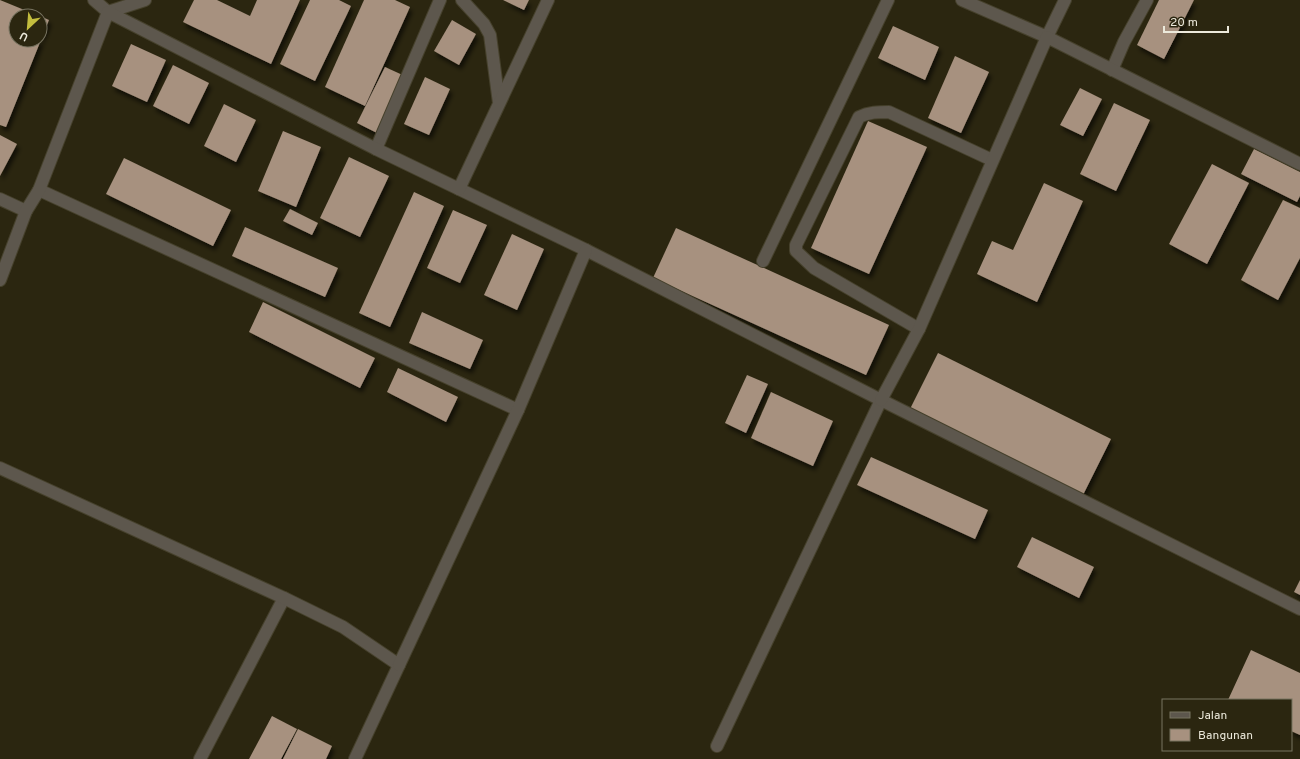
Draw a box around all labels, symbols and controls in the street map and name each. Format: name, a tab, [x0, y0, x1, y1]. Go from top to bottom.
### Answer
north arrow	[8, 8, 48, 48]
scale bar	[1164, 8, 1228, 34]
text: 20 m	[1170, 15, 1198, 31]
text: U	[17, 28, 31, 44]
legend	[1162, 699, 1292, 751]
text: Jalan	[1198, 708, 1227, 724]
text: Bangunan	[1198, 728, 1253, 744]

